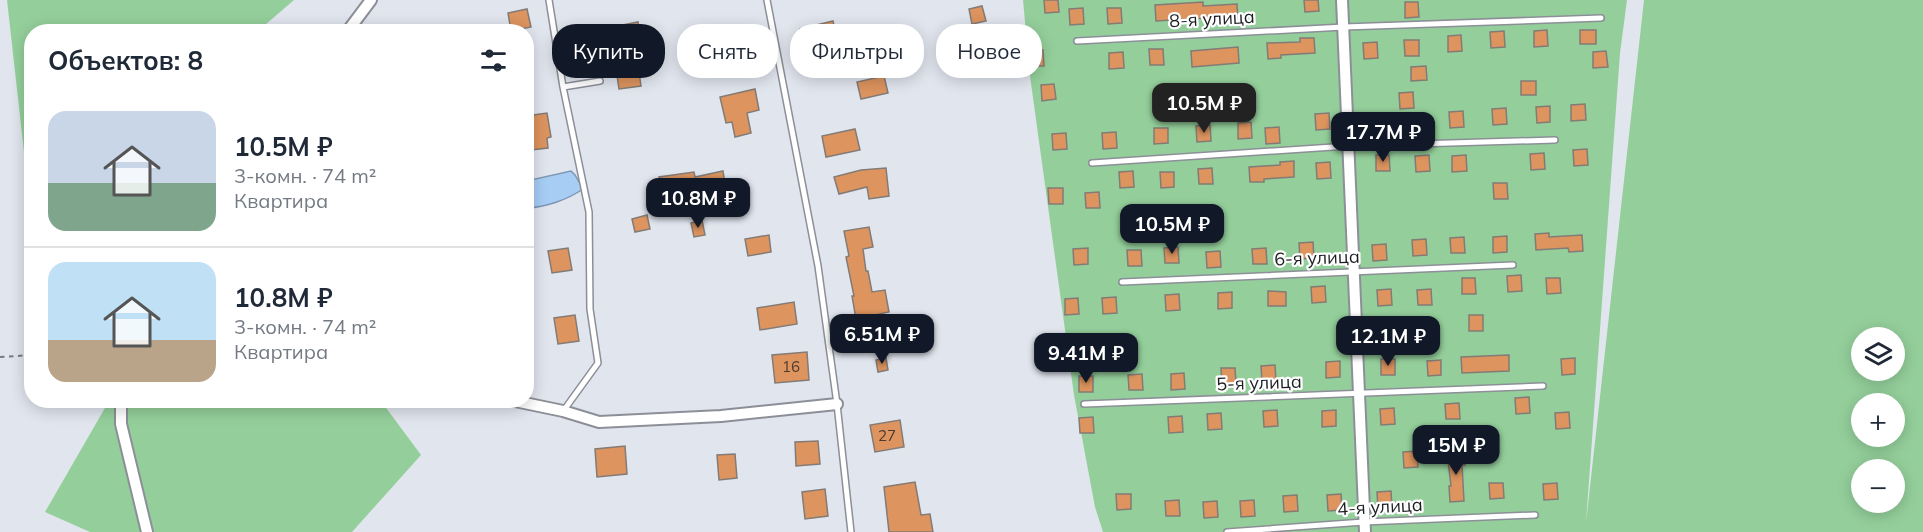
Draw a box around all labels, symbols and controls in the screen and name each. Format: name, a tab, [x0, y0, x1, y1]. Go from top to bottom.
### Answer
street label: 8-я улица	[1169, 5, 1255, 32]
chip: Купить	[552, 24, 665, 78]
chip: Снять	[677, 24, 778, 78]
chip: Фильтры	[790, 24, 924, 78]
chip: Новое	[936, 24, 1042, 78]
text: Объектов: 8	[48, 44, 203, 77]
icon: filters	[477, 44, 510, 77]
pin: 10.5M ₽	[1149, 83, 1259, 134]
text: 10.5M ₽	[1166, 90, 1242, 115]
pin: 17.7M ₽	[1328, 112, 1438, 163]
text: 17.7M ₽	[1345, 119, 1421, 144]
text: 10.5M ₽	[234, 130, 333, 163]
icon: home	[96, 135, 168, 207]
text: 3-комн. · 74 m²	[234, 163, 376, 188]
pin: 10.8M ₽	[643, 178, 753, 229]
text: 10.8M ₽	[660, 185, 736, 210]
text: Квартира	[234, 188, 328, 213]
pin: 10.5M ₽	[1117, 204, 1227, 255]
text: 10.5M ₽	[1134, 211, 1210, 236]
street label: 6-я улица	[1274, 245, 1360, 270]
text: 10.8M ₽	[234, 281, 333, 314]
icon: home	[96, 286, 168, 358]
text: 3-комн. · 74 m²	[234, 314, 376, 339]
pin: 6.51M ₽	[827, 314, 937, 365]
pin: 12.1M ₽	[1333, 316, 1443, 367]
text: 6.51M ₽	[844, 321, 920, 346]
text: 12.1M ₽	[1350, 323, 1426, 348]
map controls	[1851, 327, 1905, 513]
button: layers	[1851, 327, 1905, 381]
pin: 9.41M ₽	[1031, 333, 1141, 384]
text: Квартира	[234, 339, 328, 364]
text: 9.41M ₽	[1048, 340, 1124, 365]
house number: 16	[782, 357, 800, 376]
street label: 5-я улица	[1216, 370, 1302, 395]
button: +	[1851, 393, 1905, 447]
pin: 15M ₽	[1414, 425, 1498, 476]
house number: 27	[878, 426, 896, 445]
text: 15M ₽	[1427, 432, 1485, 457]
button: −	[1851, 459, 1905, 513]
street label: 4-я улица	[1337, 493, 1423, 520]

